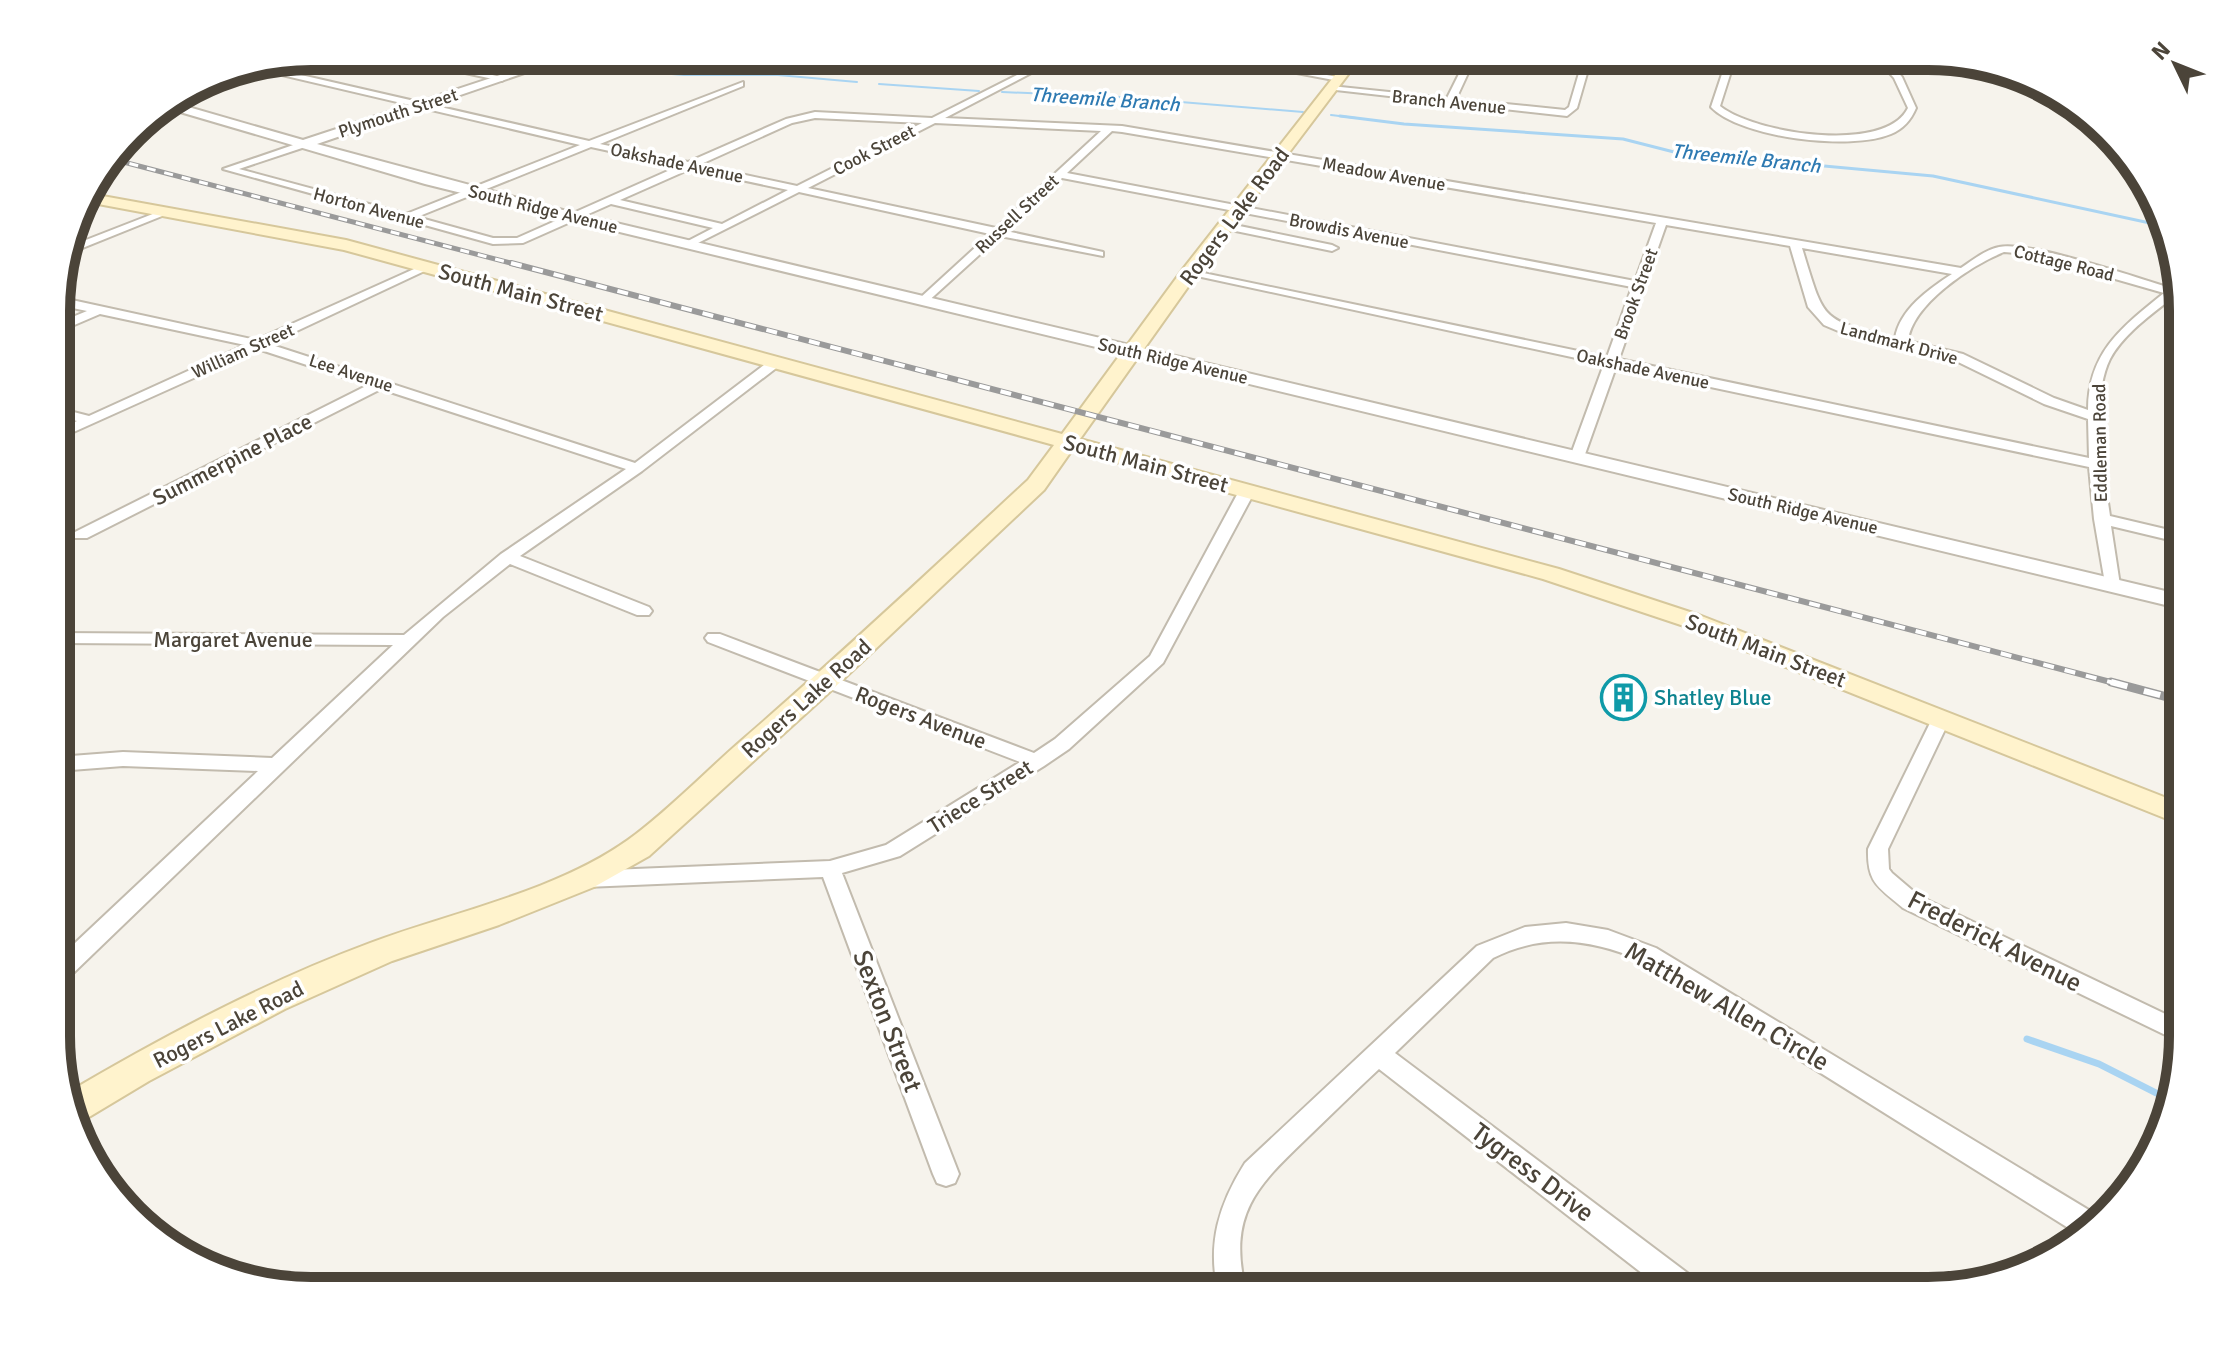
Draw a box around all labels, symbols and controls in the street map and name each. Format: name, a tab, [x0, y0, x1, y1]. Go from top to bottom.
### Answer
north arrow	[2135, 24, 2215, 104]
text: N	[2146, 36, 2176, 66]
water label: Threemile Branch	[1029, 82, 1182, 117]
street label: Plymouth Street	[336, 83, 460, 143]
street label: Branch Avenue	[1391, 85, 1507, 119]
street label: Cook Street	[829, 120, 919, 180]
street label: Oakshade Avenue	[609, 138, 745, 188]
water label: Threemile Branch	[1670, 138, 1823, 179]
street label: Rogers Lake Road	[1174, 142, 1295, 291]
street label: Meadow Avenue	[1321, 152, 1447, 196]
street label: Russell Street	[971, 170, 1063, 258]
street label: South Ridge Avenue	[466, 180, 620, 238]
street label: Horton Avenue	[311, 183, 427, 233]
street label: Browdis Avenue	[1287, 209, 1411, 253]
street label: Cottage Road	[2012, 240, 2116, 286]
street label: Brook Street	[1609, 245, 1663, 343]
street label: South Main Street	[436, 258, 606, 328]
street label: Landmark Drive	[1838, 317, 1960, 369]
street label: William Street	[188, 319, 298, 383]
street label: South Ridge Avenue	[1096, 333, 1250, 389]
street label: Oakshade Avenue	[1575, 344, 1711, 394]
street label: Lee Avenue	[306, 349, 396, 397]
street label: Eddleman Road	[2088, 383, 2112, 503]
street label: Summerpine Place	[148, 408, 316, 511]
street label: South Main Street	[1061, 429, 1231, 499]
street label: South Ridge Avenue	[1726, 483, 1880, 539]
street label: South Main Street	[1682, 608, 1850, 694]
street label: Margaret Avenue	[153, 626, 313, 653]
street label: Rogers Lake Road	[736, 633, 877, 764]
building icon: Shatley Blue	[1599, 673, 1647, 721]
street label: Rogers Avenue	[851, 680, 990, 755]
place label: Shatley Blue	[1654, 684, 1771, 711]
street label: Triece Street	[923, 753, 1038, 839]
street label: Frederick Avenue	[1902, 884, 2087, 1000]
street label: Matthew Allen Circle	[1618, 935, 1835, 1079]
street label: Sexton Street	[845, 946, 929, 1097]
street label: Rogers Lake Road	[148, 975, 308, 1074]
street label: Tygress Drive	[1465, 1116, 1600, 1229]

